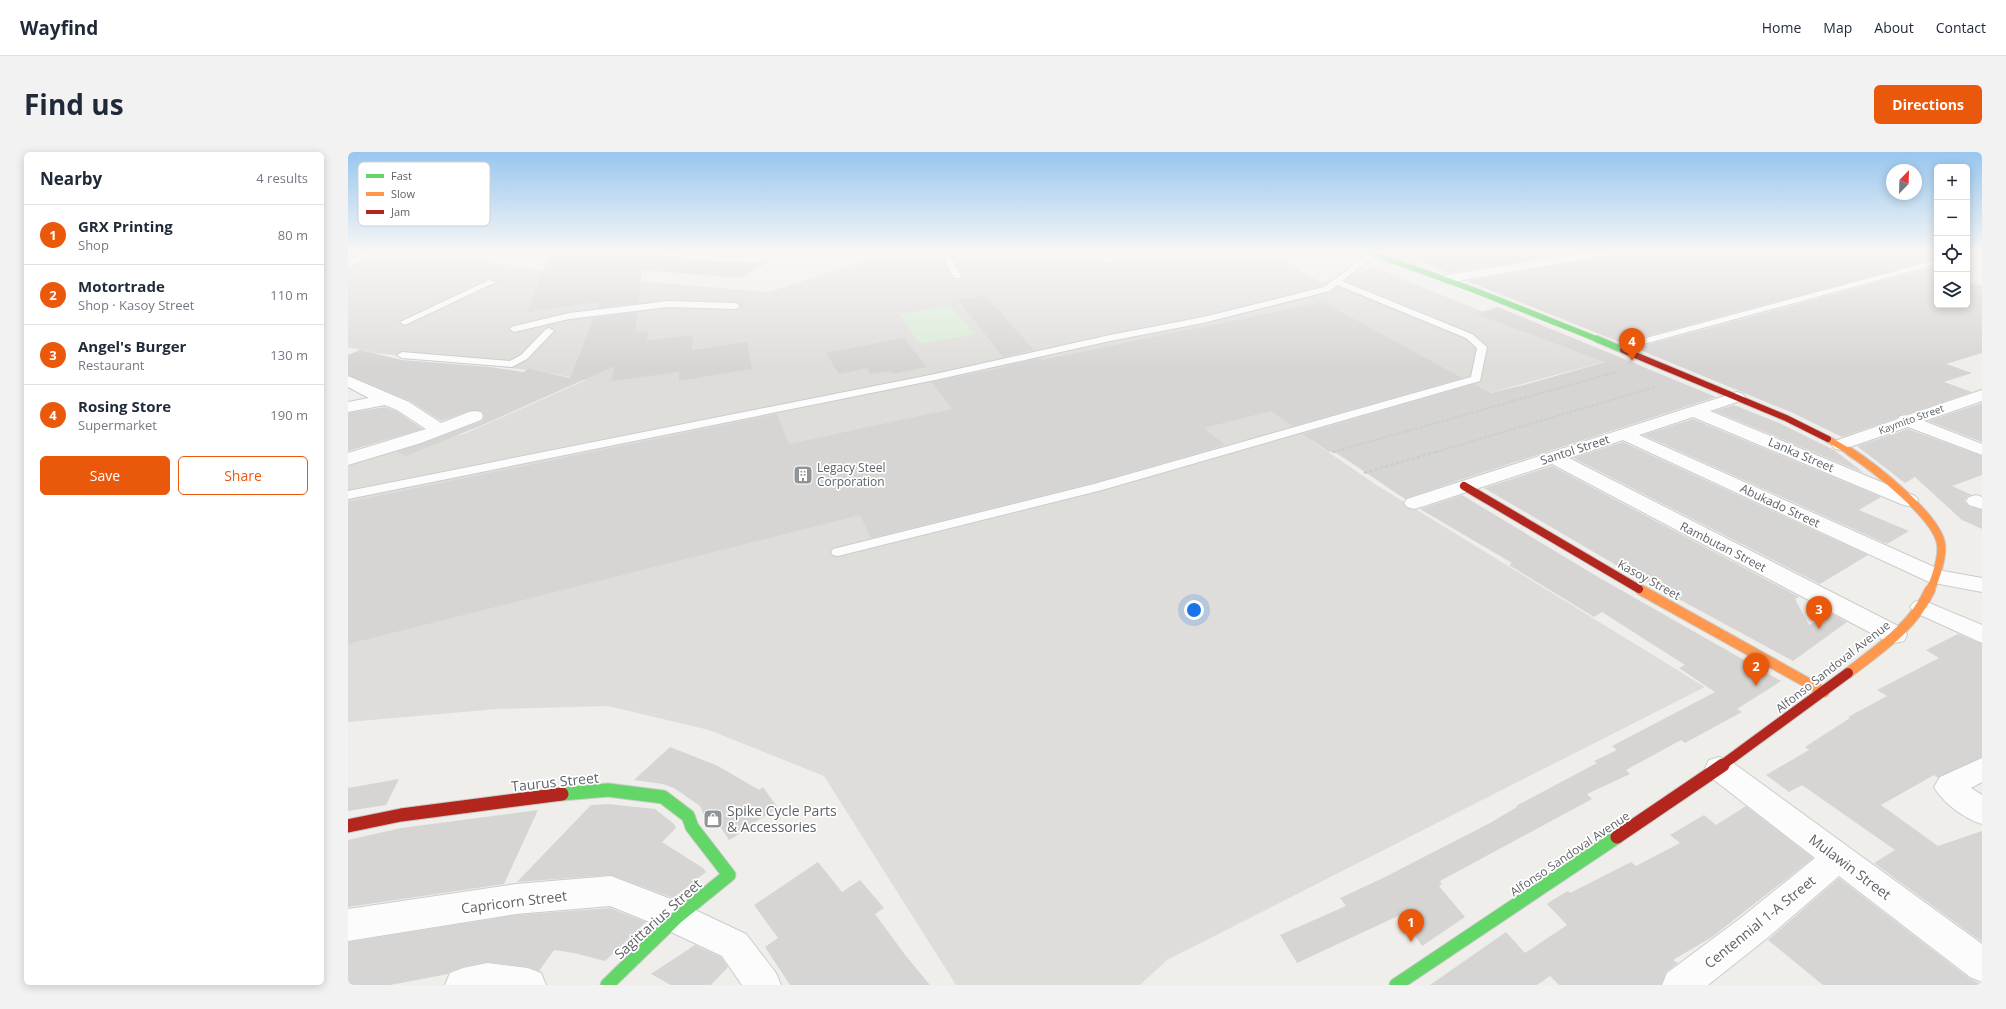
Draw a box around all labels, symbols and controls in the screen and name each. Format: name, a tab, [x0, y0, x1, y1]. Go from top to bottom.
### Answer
text: Wayfind	[20, 15, 98, 41]
text: Home	[1762, 18, 1801, 37]
text: Map	[1823, 18, 1852, 37]
text: About	[1874, 18, 1914, 37]
text: Contact	[1936, 18, 1986, 37]
text: Find us	[24, 85, 124, 123]
button: Directions	[1874, 85, 1982, 124]
legend	[358, 162, 490, 226]
north arrow	[1886, 164, 1922, 200]
map controls	[1934, 164, 1970, 308]
button: +	[1934, 164, 1970, 200]
text: Nearby	[40, 167, 102, 190]
text: Fast	[391, 168, 412, 183]
text: 4 results	[256, 169, 308, 187]
text: Slow	[391, 186, 415, 201]
button: −	[1934, 200, 1970, 236]
text: Jam	[390, 204, 410, 219]
text: GRX Printing	[78, 216, 173, 236]
text: 1	[49, 226, 57, 244]
text: 80 m	[278, 226, 308, 244]
text: Shop	[78, 236, 109, 254]
button: locate	[1934, 236, 1970, 272]
button: layers	[1934, 272, 1970, 308]
text: Motortrade	[78, 276, 165, 296]
text: 2	[49, 286, 57, 304]
text: 110 m	[270, 286, 308, 304]
text: Shop · Kasoy Street	[78, 296, 194, 314]
pin: 4	[1619, 328, 1645, 361]
text: Angel's Burger	[78, 336, 186, 356]
text: 3	[49, 346, 57, 364]
text: 130 m	[270, 346, 308, 364]
text: Restaurant	[78, 356, 145, 374]
text: Rosing Store	[78, 396, 171, 416]
street label: Kaymito Street	[1876, 401, 1946, 437]
text: 4	[49, 406, 57, 424]
text: 190 m	[270, 406, 308, 424]
text: Supermarket	[78, 416, 157, 434]
street label: Santol Street	[1538, 430, 1612, 469]
street label: Lanka Street	[1766, 433, 1837, 476]
button: Save	[40, 456, 170, 495]
button: Share	[178, 456, 308, 495]
place label: Legacy Steel Corporation	[817, 459, 885, 490]
building icon: Legacy Steel Corporation	[792, 464, 814, 486]
street label: Abukado Street	[1737, 480, 1823, 532]
street label: Rambutan Street	[1677, 517, 1769, 576]
street label: Kasoy Street	[1615, 555, 1684, 604]
pin: 3	[1806, 596, 1832, 629]
your location	[1184, 600, 1204, 620]
street label: Alfonso Sandoval Avenue	[1772, 616, 1894, 717]
pin: 2	[1743, 653, 1769, 686]
street label: Taurus Street	[510, 767, 600, 796]
place label: Spike Cycle Parts & Accessories	[727, 801, 837, 836]
street label: Alfonso Sandoval Avenue	[1507, 807, 1633, 900]
shop icon: Spike Cycle Parts & Accessories	[702, 808, 724, 830]
street label: Mulawin Street	[1805, 829, 1895, 904]
street label: Centennial 1-A Street	[1700, 871, 1819, 972]
street label: Sagittarius Street	[610, 874, 705, 963]
street label: Capricorn Street	[460, 886, 568, 917]
pin: 1	[1398, 909, 1424, 942]

